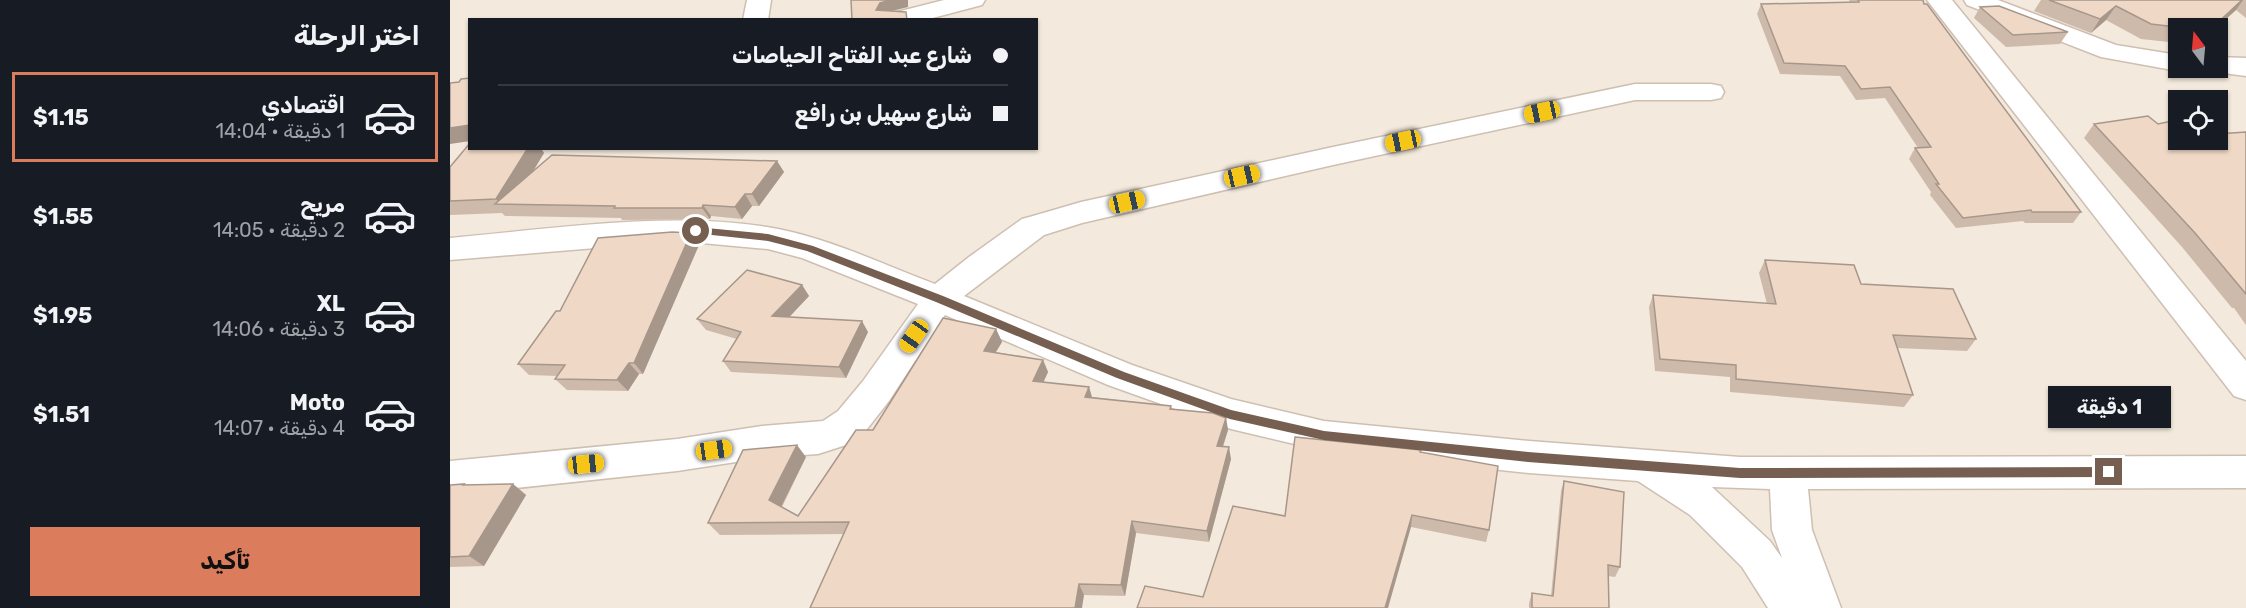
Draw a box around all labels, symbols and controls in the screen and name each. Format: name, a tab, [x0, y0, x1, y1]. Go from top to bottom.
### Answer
north arrow	[2168, 18, 2228, 78]
map controls	[2168, 18, 2228, 150]
text: اختر الرحلة	[294, 20, 420, 52]
text: شارع عبد الفتاح الحياصات	[732, 42, 972, 69]
icon: car	[363, 90, 417, 144]
button: locate	[2168, 90, 2228, 150]
text: اقتصادي	[262, 92, 345, 119]
car	[1523, 99, 1561, 125]
text: شارع سهيل بن رافع	[795, 100, 972, 127]
text: $1.15	[33, 104, 89, 131]
text: 1 دقيقة · 14:04	[216, 119, 345, 143]
car	[1384, 128, 1422, 154]
car	[1222, 163, 1262, 189]
icon: car	[363, 189, 417, 243]
car	[1107, 189, 1147, 215]
text: مريح	[300, 191, 345, 218]
text: $1.55	[33, 203, 93, 230]
route start	[682, 217, 709, 244]
text: 2 دقيقة · 14:05	[213, 218, 345, 242]
icon: car	[363, 288, 417, 342]
text: XL	[317, 290, 345, 317]
text: $1.95	[33, 302, 92, 329]
car	[896, 316, 932, 356]
text: 3 دقيقة · 14:06	[212, 317, 345, 341]
callout: 1 دقيقة	[2048, 385, 2170, 427]
icon: car	[363, 387, 417, 441]
text: Moto	[290, 389, 345, 416]
text: 1 دقيقة	[2077, 395, 2142, 419]
text: $1.51	[33, 401, 90, 428]
text: 4 دقيقة · 14:07	[214, 416, 345, 440]
car	[695, 439, 733, 461]
car	[567, 453, 605, 475]
route end	[2095, 458, 2122, 485]
button: تأكيد	[30, 527, 420, 596]

